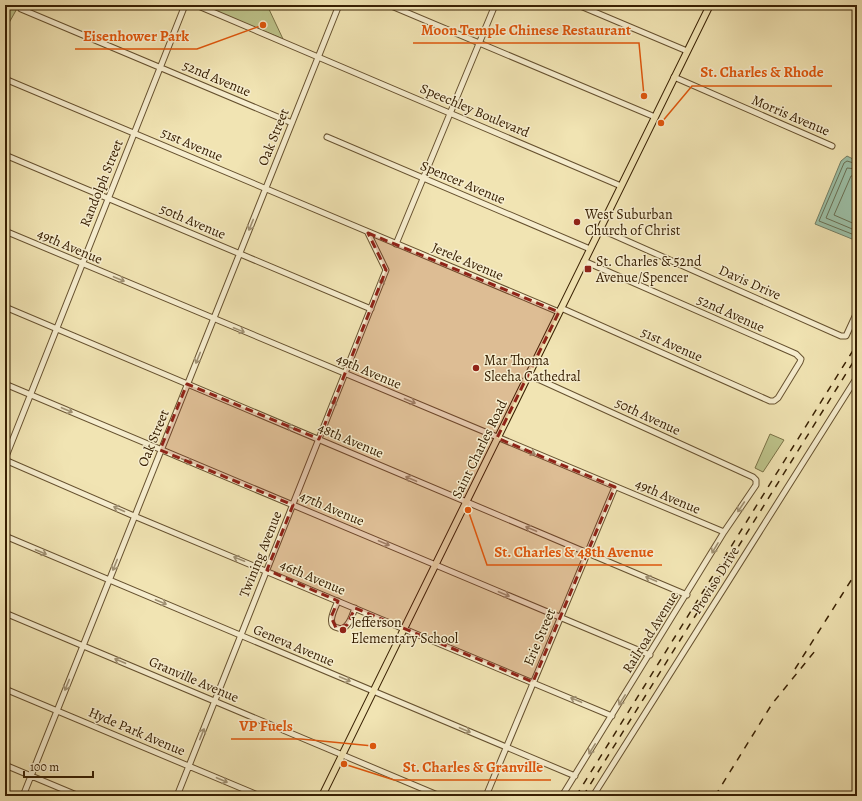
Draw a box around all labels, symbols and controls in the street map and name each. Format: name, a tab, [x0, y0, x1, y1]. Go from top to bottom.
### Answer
callout: Moon Temple Chinese Restaurant	[413, 16, 639, 43]
text: Moon Temple Chinese Restaurant	[421, 20, 631, 40]
callout: Eisenhower Park	[75, 22, 197, 49]
text: Eisenhower Park	[83, 26, 189, 46]
street label: 52nd Avenue	[180, 56, 254, 101]
callout: St. Charles & Rhode	[692, 59, 832, 86]
text: St. Charles & Rhode	[700, 62, 824, 82]
street label: Speechley Boulevard	[417, 79, 533, 142]
street label: Morris Avenue	[749, 90, 833, 140]
street label: Oak Street	[253, 105, 294, 169]
street label: 51st Avenue	[158, 123, 226, 166]
street label: Randolph Street	[75, 136, 128, 230]
street label: Spencer Avenue	[417, 156, 508, 209]
street label: 50th Avenue	[157, 199, 229, 244]
place label: West Suburban Church of Christ	[584, 205, 681, 240]
marker: West Suburban Church of Christ	[572, 217, 582, 227]
one-way arrow	[247, 218, 255, 230]
street label: 49th Avenue	[34, 224, 105, 269]
street label: Jerele Avenue	[429, 238, 506, 285]
place label: St. Charles & 52nd Avenue/Spencer	[595, 252, 702, 287]
street label: Davis Drive	[716, 260, 784, 305]
marker: St. Charles & 52nd Avenue/Spencer	[583, 264, 593, 274]
one-way arrow	[112, 276, 124, 284]
one-way arrow	[377, 279, 385, 291]
street label: 52nd Avenue	[694, 290, 768, 337]
street label: 51st Avenue	[638, 322, 706, 366]
one-way arrow	[232, 327, 244, 334]
street label: 49th Avenue	[333, 349, 404, 394]
place label: Mar Thoma Sleeha Cathedral	[484, 351, 581, 386]
one-way arrow	[193, 352, 201, 364]
marker: Mar Thoma Sleeha Cathedral	[471, 363, 481, 373]
street label: 50th Avenue	[612, 393, 684, 440]
street label: Saint Charles Road	[447, 396, 512, 502]
one-way arrow	[404, 398, 416, 406]
one-way arrow	[329, 400, 337, 412]
street label: Oak Street	[133, 406, 174, 470]
one-way arrow	[61, 407, 73, 414]
street label: 48th Avenue	[315, 418, 387, 463]
one-way arrow	[286, 423, 298, 431]
one-way arrow	[524, 448, 536, 456]
one-way arrow	[180, 458, 192, 465]
street label: 49th Avenue	[632, 474, 703, 519]
one-way arrow	[406, 475, 418, 482]
street label: 47th Avenue	[296, 486, 367, 531]
one-way arrow	[737, 501, 745, 512]
one-way arrow	[113, 505, 125, 513]
street label: Twining Avenue	[235, 508, 286, 600]
one-way arrow	[526, 525, 538, 532]
callout: St. Charles & 48th Avenue	[487, 538, 662, 565]
one-way arrow	[378, 540, 390, 547]
text: St. Charles & 48th Avenue	[494, 542, 654, 562]
one-way arrow	[710, 542, 718, 554]
street label: Proviso Drive	[687, 543, 744, 618]
one-way arrow	[35, 548, 47, 556]
one-way arrow	[234, 554, 246, 562]
street label: 46th Avenue	[277, 555, 348, 600]
one-way arrow	[111, 558, 118, 570]
one-way arrow	[645, 575, 657, 583]
street label: Railroad Avenue	[618, 588, 683, 677]
one-way arrow	[498, 591, 510, 598]
one-way arrow	[154, 599, 166, 606]
street label: Erie Street	[519, 605, 560, 669]
place label: Jefferson Elementary School	[351, 613, 459, 648]
street label: Geneva Avenue	[250, 620, 337, 671]
marker: Jefferson Elementary School	[338, 625, 348, 635]
street label: Granville Avenue	[146, 652, 242, 707]
one-way arrow	[115, 657, 127, 664]
one-way arrow	[339, 676, 351, 684]
one-way arrow	[62, 679, 70, 691]
one-way arrow	[618, 694, 626, 705]
one-way arrow	[571, 696, 583, 704]
street label: Hyde Park Avenue	[85, 703, 188, 760]
callout: VP Fuels	[231, 712, 301, 739]
text: VP Fuels	[238, 716, 293, 736]
one-way arrow	[458, 727, 470, 735]
one-way arrow	[198, 728, 206, 740]
one-way arrow	[587, 743, 595, 755]
scale bar	[24, 753, 93, 779]
callout: St. Charles & Granville	[394, 753, 551, 780]
text: St. Charles & Granville	[403, 757, 543, 777]
text: 100 m	[30, 759, 59, 775]
one-way arrow	[215, 777, 227, 784]

